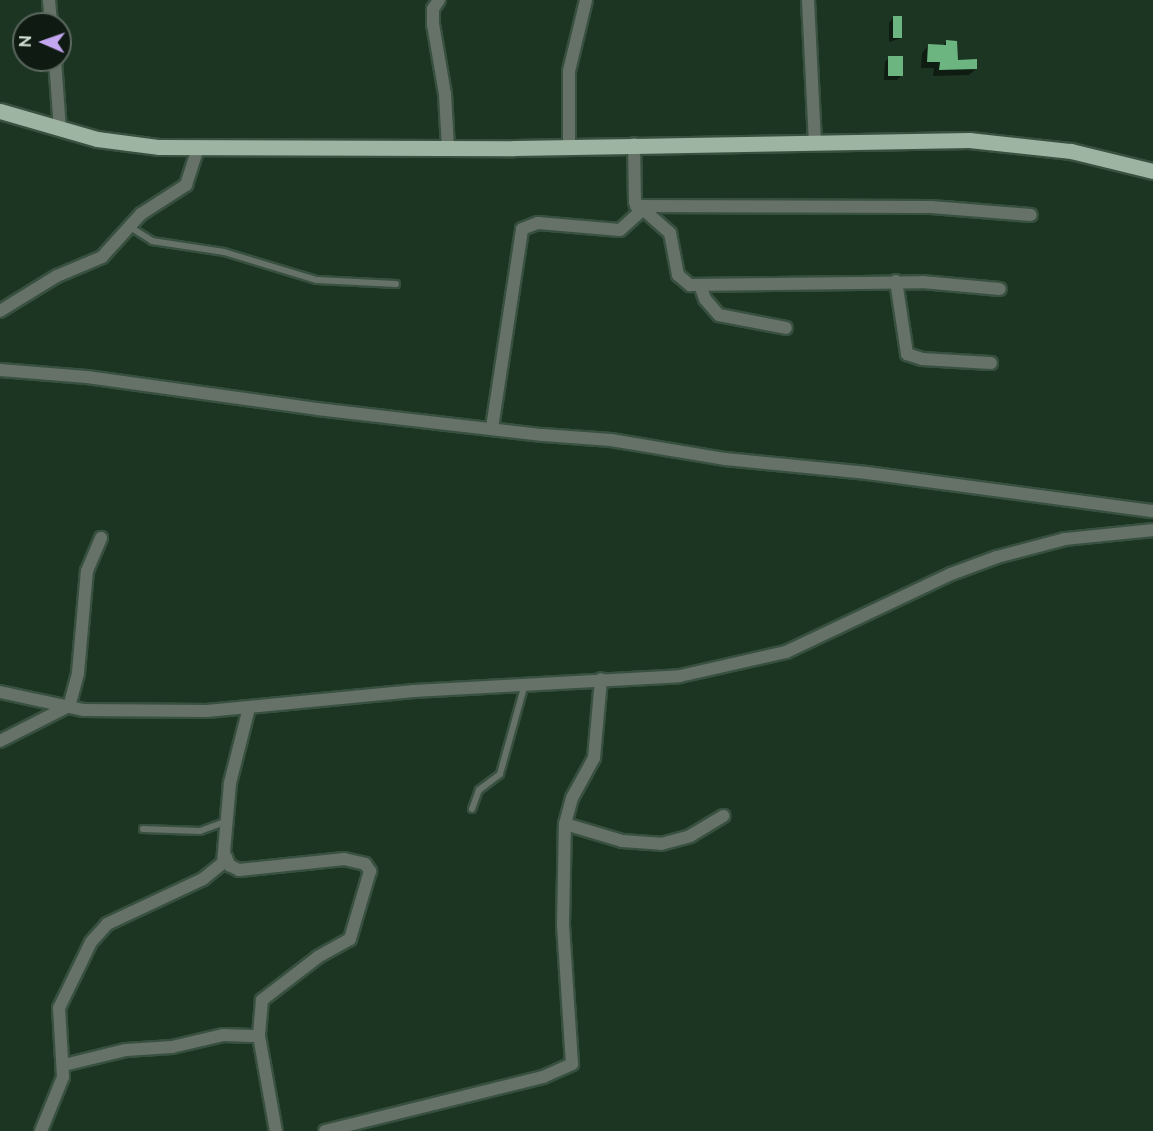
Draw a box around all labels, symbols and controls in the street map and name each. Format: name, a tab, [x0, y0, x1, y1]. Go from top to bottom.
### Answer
north arrow	[12, 12, 72, 72]
text: N	[16, 35, 35, 48]

